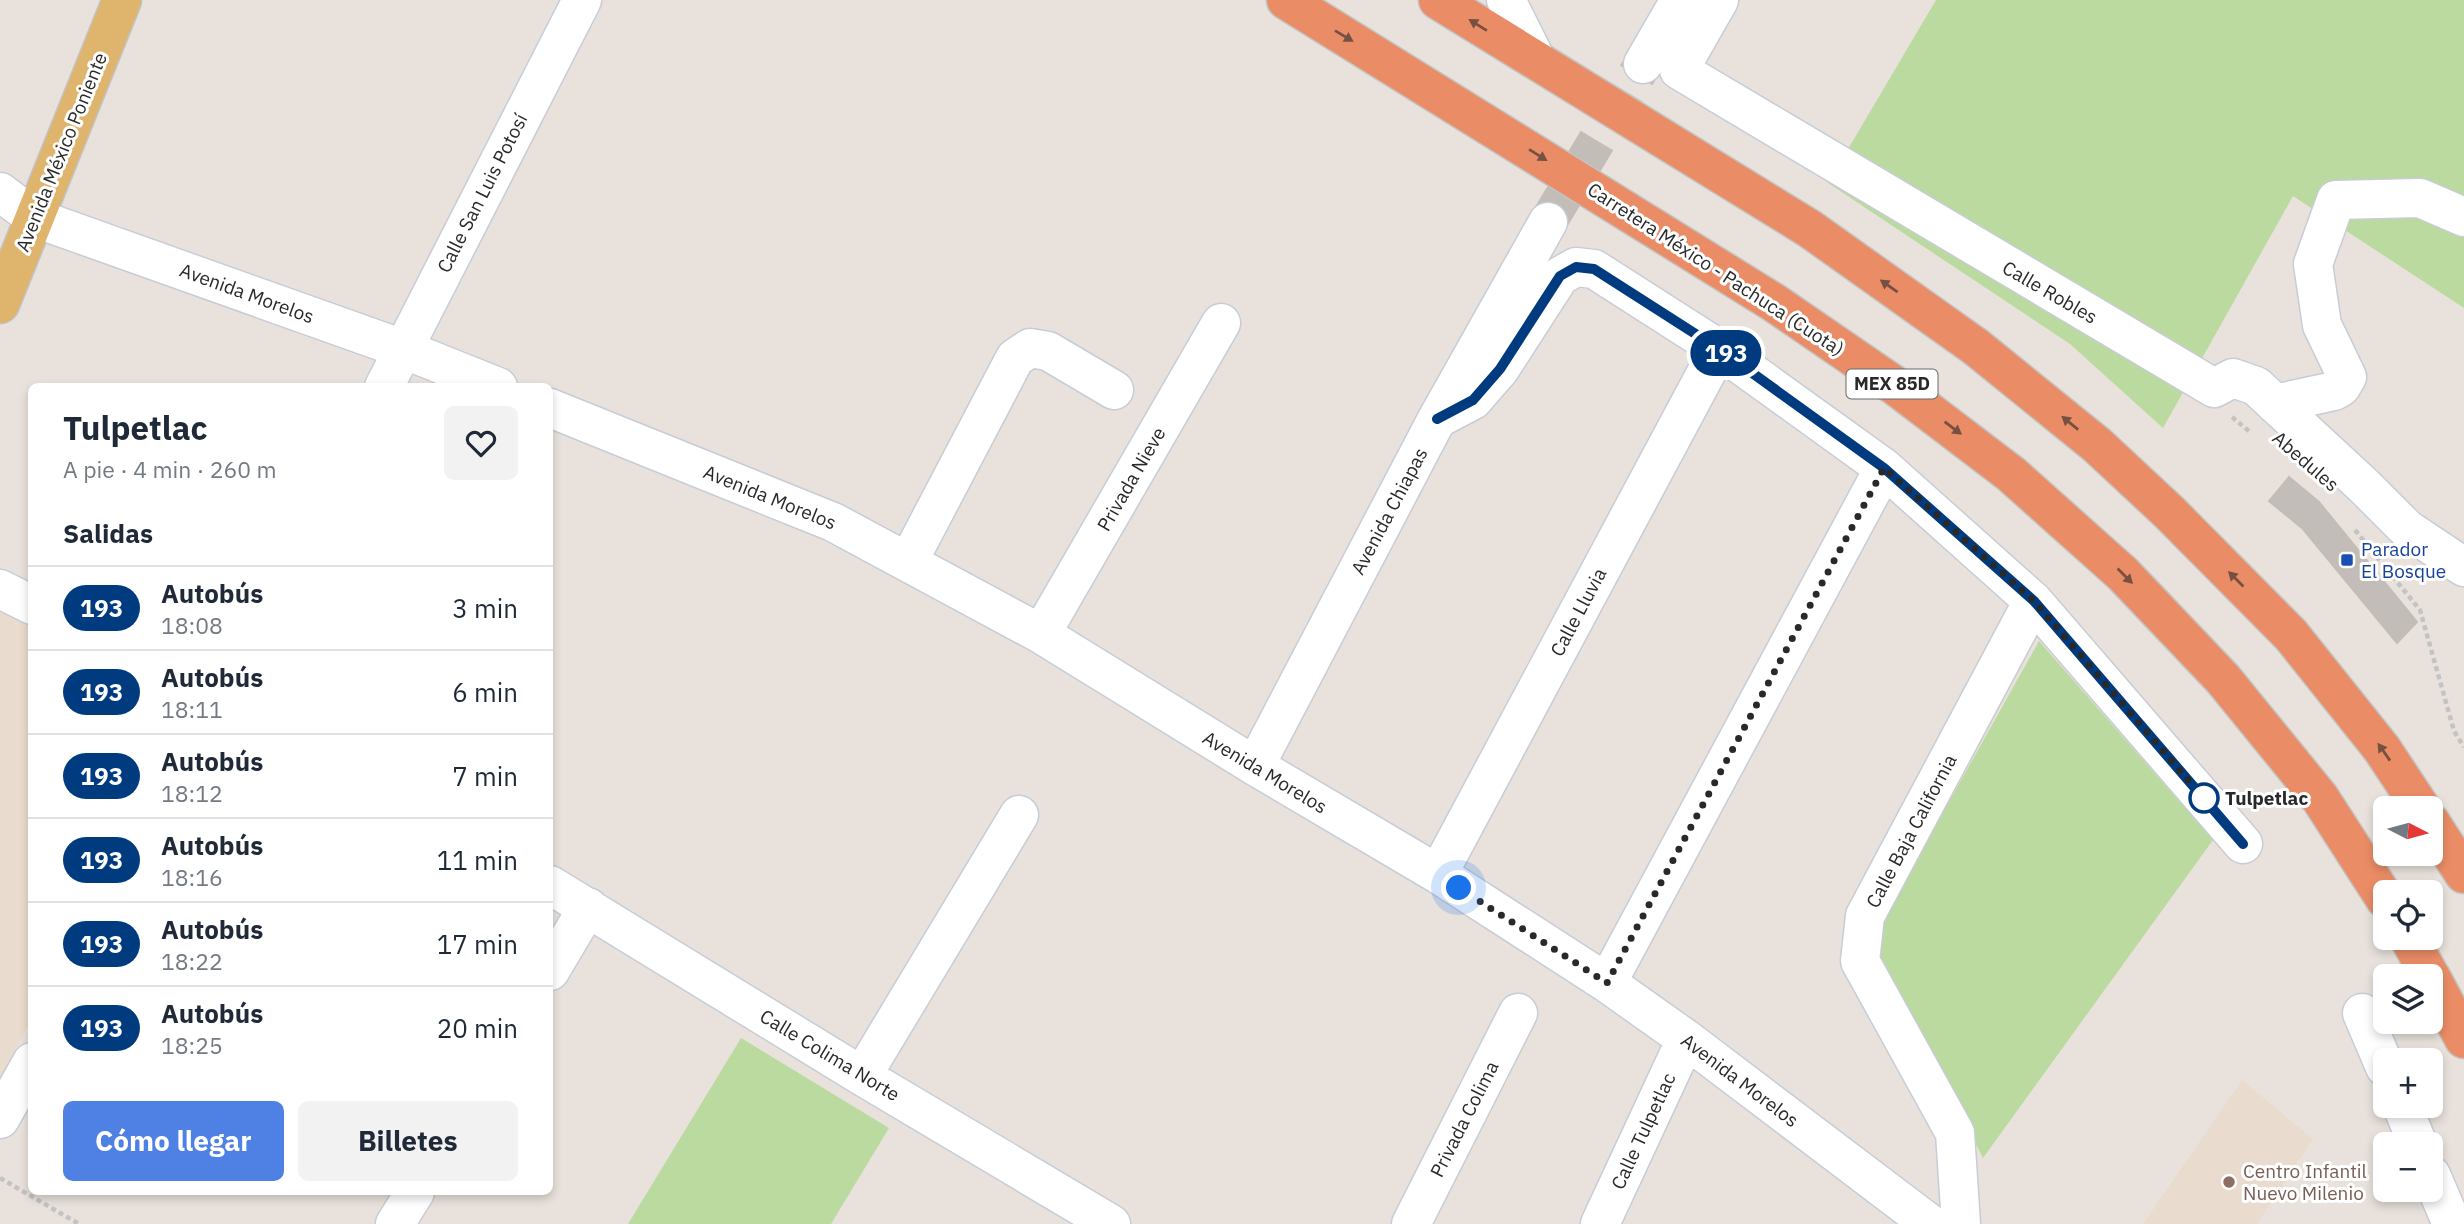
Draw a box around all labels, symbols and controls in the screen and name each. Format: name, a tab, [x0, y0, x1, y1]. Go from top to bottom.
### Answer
one-way arrow	[1468, 18, 1487, 31]
one-way arrow	[1334, 29, 1353, 42]
street label: Avenida México Poniente	[10, 49, 112, 255]
street label: Calle San Luis Potosí	[432, 109, 533, 276]
one-way arrow	[1528, 148, 1547, 161]
street label: Carretera México - Pachuca (Cuota)	[1583, 177, 1849, 361]
street label: Calle Robles	[1998, 255, 2102, 329]
street label: Avenida Morelos	[177, 258, 317, 328]
one-way arrow	[1880, 279, 1898, 293]
line badge: 193	[1686, 330, 1766, 376]
text: 193	[1704, 337, 1748, 369]
road number: MEX 85D	[1846, 370, 1938, 398]
text: Tulpetlac	[63, 406, 208, 449]
button: heart	[444, 406, 518, 480]
one-way arrow	[2062, 416, 2080, 431]
one-way arrow	[1943, 421, 1962, 435]
street label: Privada Nieve	[1092, 423, 1170, 535]
street label: Abedules	[2268, 426, 2344, 496]
street label: Avenida Chiapas	[1345, 443, 1433, 579]
text: A pie · 4 min · 260 m	[63, 454, 277, 484]
street label: Avenida Morelos	[700, 459, 840, 535]
text: Salidas	[63, 516, 153, 550]
place label: Parador El Bosque	[2361, 537, 2446, 583]
marker: Parador El Bosque	[2339, 552, 2355, 568]
street label: Calle Lluvia	[1545, 564, 1611, 660]
one-way arrow	[2117, 567, 2133, 584]
one-way arrow	[2228, 571, 2244, 588]
text: Autobús	[161, 576, 263, 610]
text: 3 min	[452, 591, 518, 625]
text: 193	[80, 592, 123, 624]
text: 18:08	[161, 610, 223, 640]
text: Autobús	[161, 660, 263, 694]
text: 6 min	[452, 675, 518, 709]
text: 193	[80, 676, 123, 708]
text: 18:11	[161, 694, 223, 724]
street label: Avenida Morelos	[1198, 725, 1332, 819]
one-way arrow	[2377, 743, 2391, 761]
text: Autobús	[161, 744, 263, 778]
street label: Calle Baja California	[1860, 750, 1962, 912]
text: 7 min	[452, 759, 518, 793]
text: 193	[80, 760, 123, 792]
text: 18:12	[161, 778, 223, 808]
marker: Tulpetlac	[2189, 783, 2219, 813]
place label: Tulpetlac	[2225, 786, 2308, 810]
north arrow	[2373, 796, 2443, 866]
map controls	[2373, 796, 2443, 1202]
text: Autobús	[161, 828, 263, 862]
text: 11 min	[437, 843, 518, 877]
text: 193	[80, 844, 123, 876]
text: 18:16	[161, 862, 223, 892]
your location	[1441, 870, 1476, 905]
button: locate	[2373, 880, 2443, 950]
text: Autobús	[161, 912, 263, 946]
text: 17 min	[437, 927, 518, 961]
text: 193	[80, 928, 123, 960]
text: 18:22	[161, 946, 223, 976]
button: layers	[2373, 964, 2443, 1034]
text: Autobús	[161, 996, 263, 1030]
street label: Calle Colima Norte	[756, 1004, 904, 1106]
text: 20 min	[437, 1011, 518, 1045]
text: 193	[80, 1012, 123, 1044]
street label: Avenida Morelos	[1676, 1028, 1804, 1132]
text: 18:25	[161, 1030, 223, 1060]
button: +	[2373, 1048, 2443, 1118]
street label: Privada Colima	[1424, 1057, 1504, 1181]
street label: Calle Tulpetlac	[1606, 1068, 1681, 1193]
button: Cómo llegar	[63, 1101, 284, 1181]
button: Billetes	[298, 1101, 518, 1181]
button: −	[2373, 1132, 2443, 1202]
place label: Centro Infantil Nuevo Milenio	[2243, 1159, 2367, 1205]
marker: Centro Infantil Nuevo Milenio	[2221, 1174, 2237, 1190]

